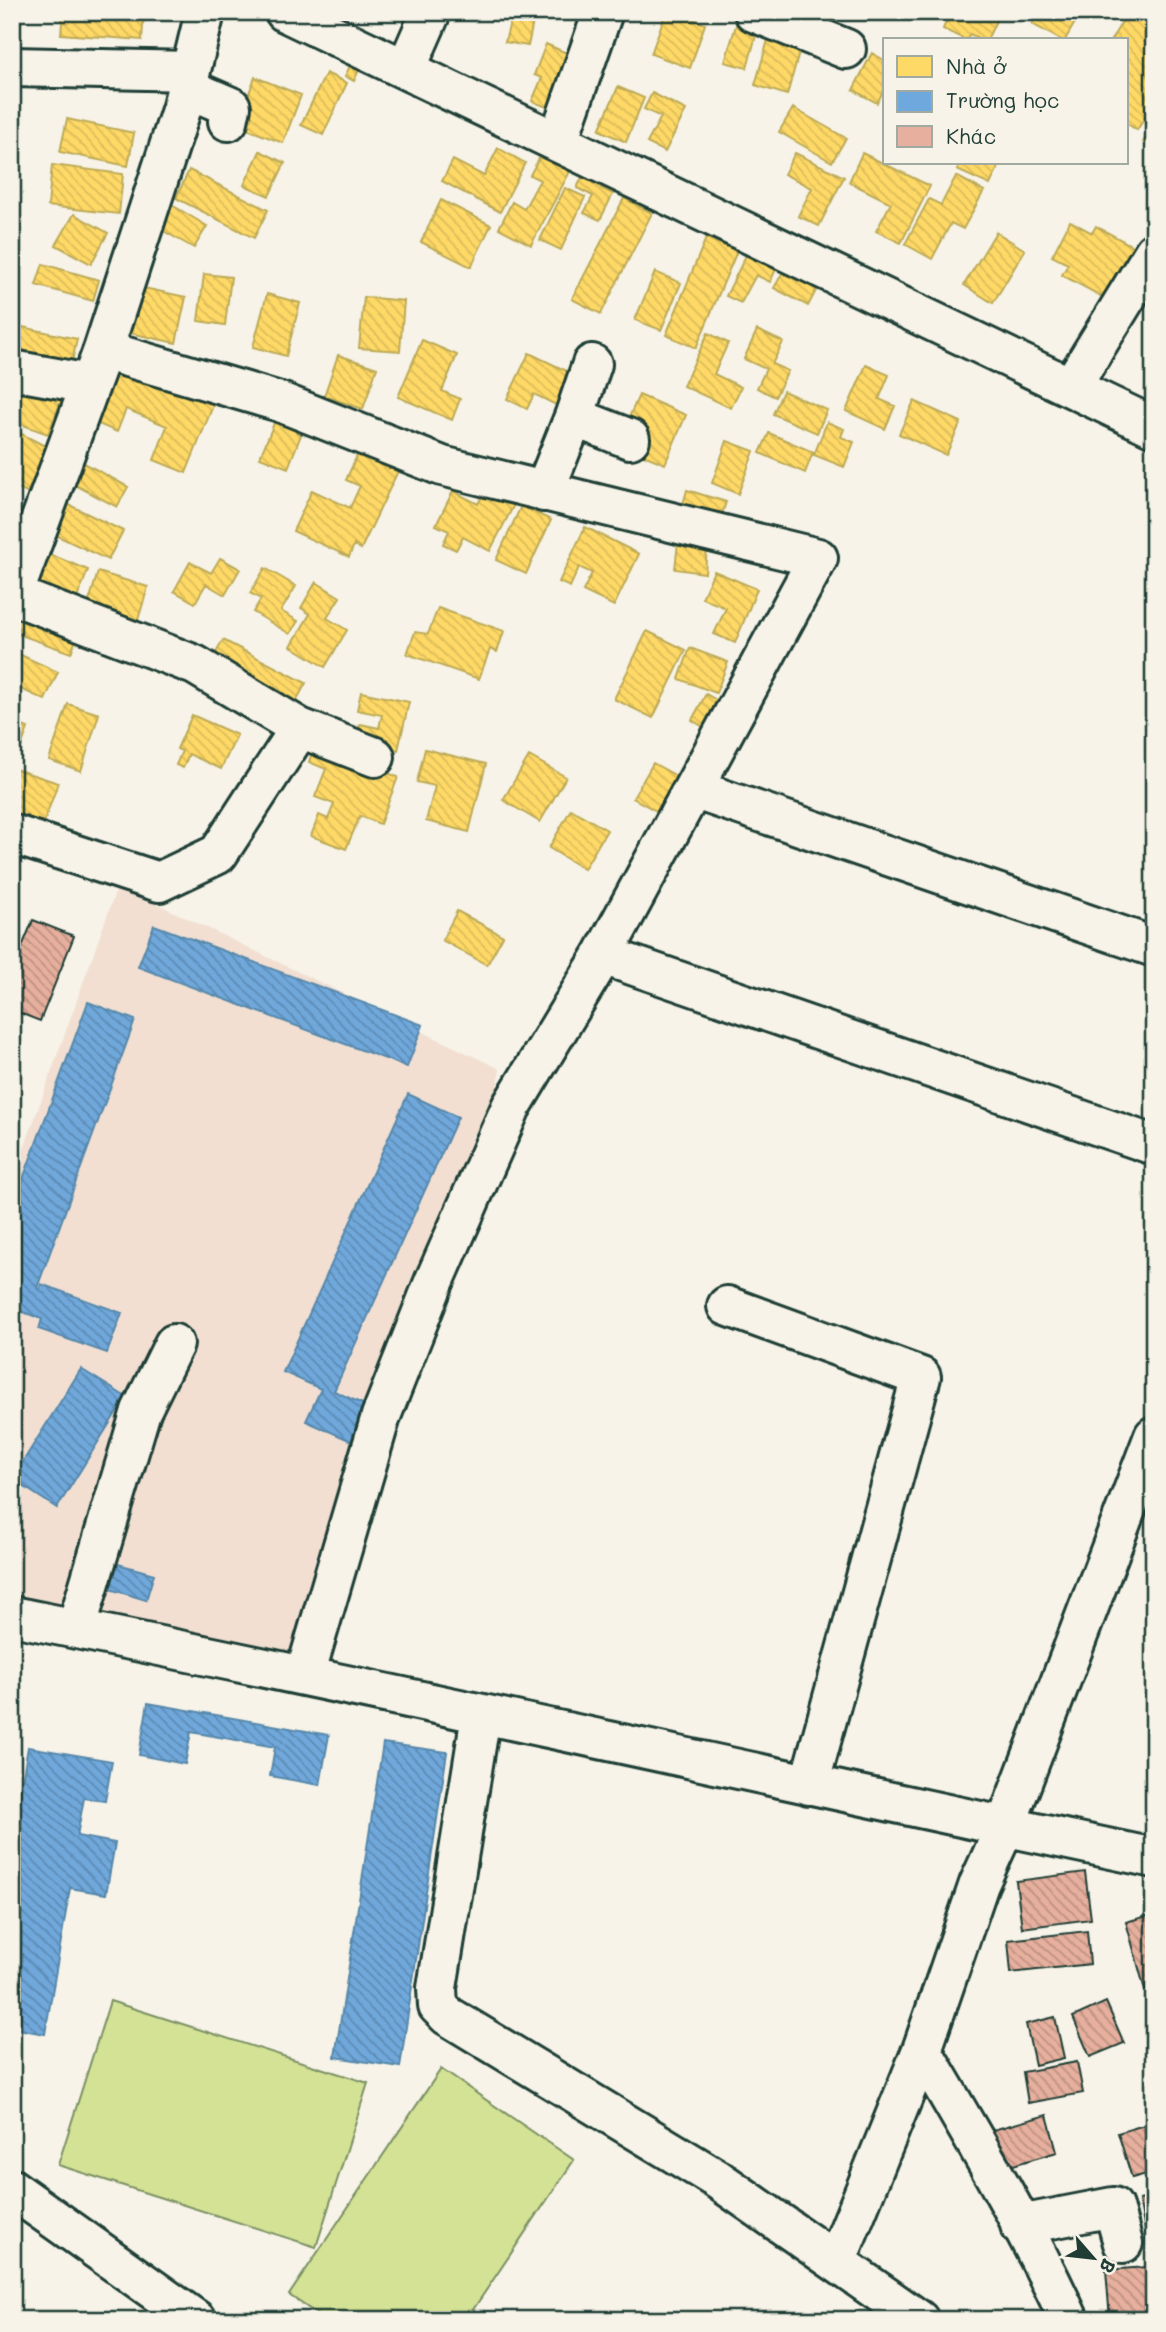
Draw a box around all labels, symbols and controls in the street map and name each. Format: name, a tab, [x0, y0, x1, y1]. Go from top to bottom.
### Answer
legend	[883, 38, 1128, 164]
text: Nhà ở	[946, 52, 1007, 79]
text: Trường học	[946, 86, 1059, 113]
text: Khác	[946, 122, 996, 149]
north arrow	[1058, 2224, 1128, 2294]
text: B	[1094, 2255, 1122, 2278]

